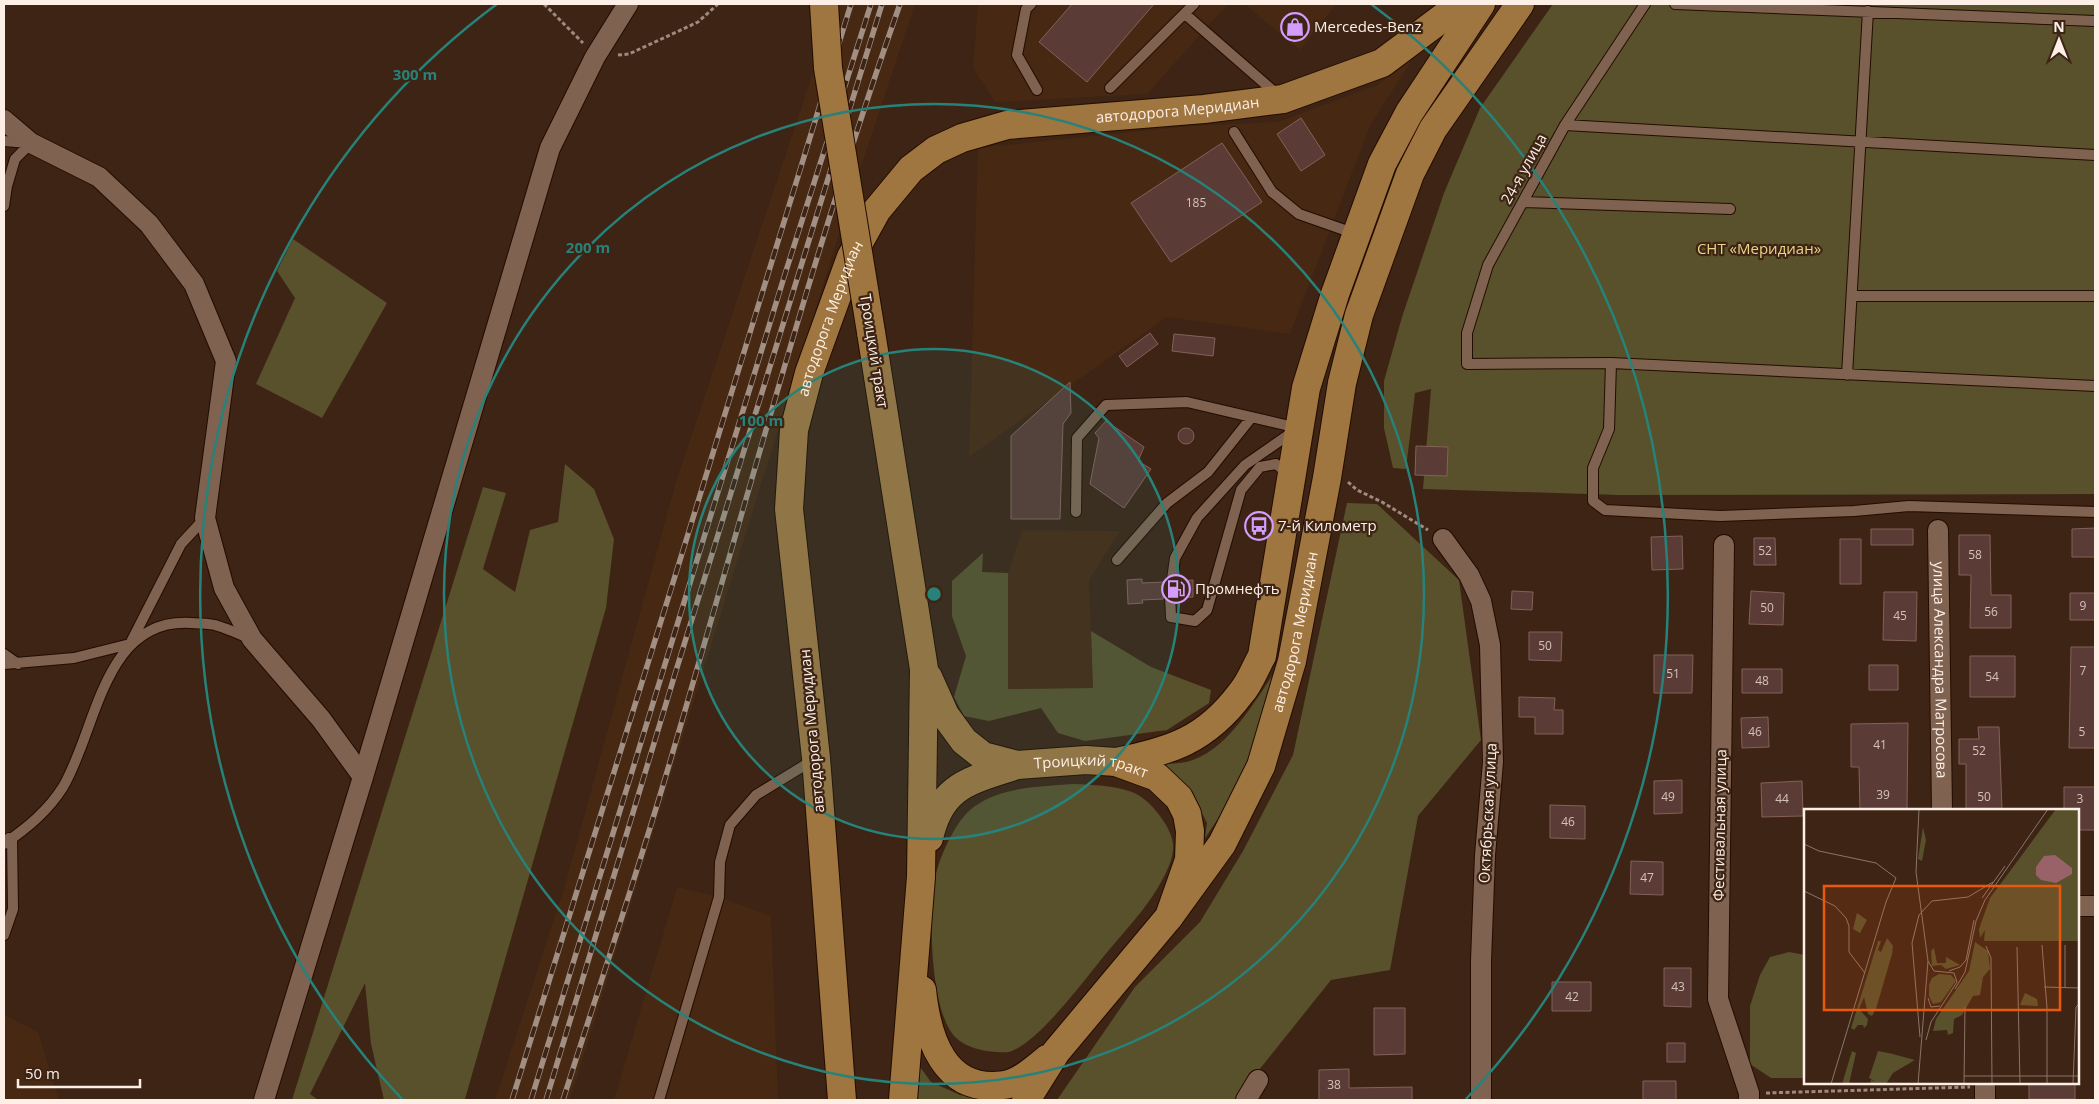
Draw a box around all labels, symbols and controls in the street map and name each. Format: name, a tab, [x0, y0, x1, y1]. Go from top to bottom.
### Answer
shop icon: Mercedes-Benz	[1280, 12, 1310, 42]
north arrow	[2034, 15, 2084, 65]
place label: Mercedes-Benz	[1314, 16, 1422, 36]
text: N	[2053, 17, 2065, 36]
text: 300 m	[393, 64, 437, 84]
street label: автодорога Меридиан	[1095, 91, 1260, 127]
street label: 24-я улица	[1496, 130, 1551, 207]
house number: 185	[1186, 194, 1206, 211]
text: 200 m	[566, 237, 610, 257]
street label: автодорога Меридиан	[792, 237, 867, 398]
park label: СНТ «Меридиан»	[1697, 238, 1821, 258]
street label: Троицкий тракт	[856, 292, 894, 409]
text: 100 m	[739, 410, 783, 430]
bus stop icon: 7-й Километр	[1244, 511, 1274, 541]
place label: 7-й Километр	[1278, 515, 1377, 535]
house number: 52	[1758, 542, 1772, 559]
house number: 58	[1968, 546, 1982, 563]
street label: автодорога Меридиан	[1266, 550, 1322, 714]
street label: улица Александра Матросова	[1929, 561, 1953, 779]
fuel station icon: Промнефть	[1161, 574, 1191, 604]
place label: Промнефть	[1195, 578, 1280, 598]
centre of rings	[925, 585, 943, 603]
house number: 9	[2080, 597, 2087, 614]
house number: 50	[1760, 599, 1774, 616]
house number: 56	[1984, 603, 1998, 620]
house number: 45	[1893, 607, 1907, 624]
house number: 50	[1538, 637, 1552, 654]
street label: автодорога Меридиан	[794, 648, 828, 814]
house number: 7	[2080, 662, 2087, 679]
house number: 51	[1666, 665, 1680, 682]
house number: 54	[1985, 668, 1999, 685]
house number: 48	[1755, 672, 1769, 689]
house number: 46	[1748, 723, 1762, 740]
house number: 5	[2079, 723, 2086, 740]
house number: 41	[1873, 736, 1887, 753]
street label: Октябрьская улица	[1473, 742, 1501, 884]
house number: 52	[1972, 742, 1986, 759]
street label: Троицкий тракт	[1033, 749, 1151, 782]
street label: Фестивальная улица	[1708, 749, 1730, 901]
house number: 39	[1876, 786, 1890, 803]
house number: 49	[1661, 788, 1675, 805]
house number: 50	[1977, 788, 1991, 805]
house number: 44	[1775, 790, 1789, 807]
house number: 3	[2077, 790, 2084, 807]
inset map	[1804, 809, 2079, 1084]
house number: 46	[1561, 813, 1575, 830]
house number: 47	[1640, 869, 1654, 886]
house number: 43	[1671, 978, 1685, 995]
house number: 42	[1565, 988, 1579, 1005]
scale bar	[18, 1056, 140, 1088]
text: 50 m	[25, 1063, 60, 1083]
house number: 38	[1327, 1076, 1341, 1093]

